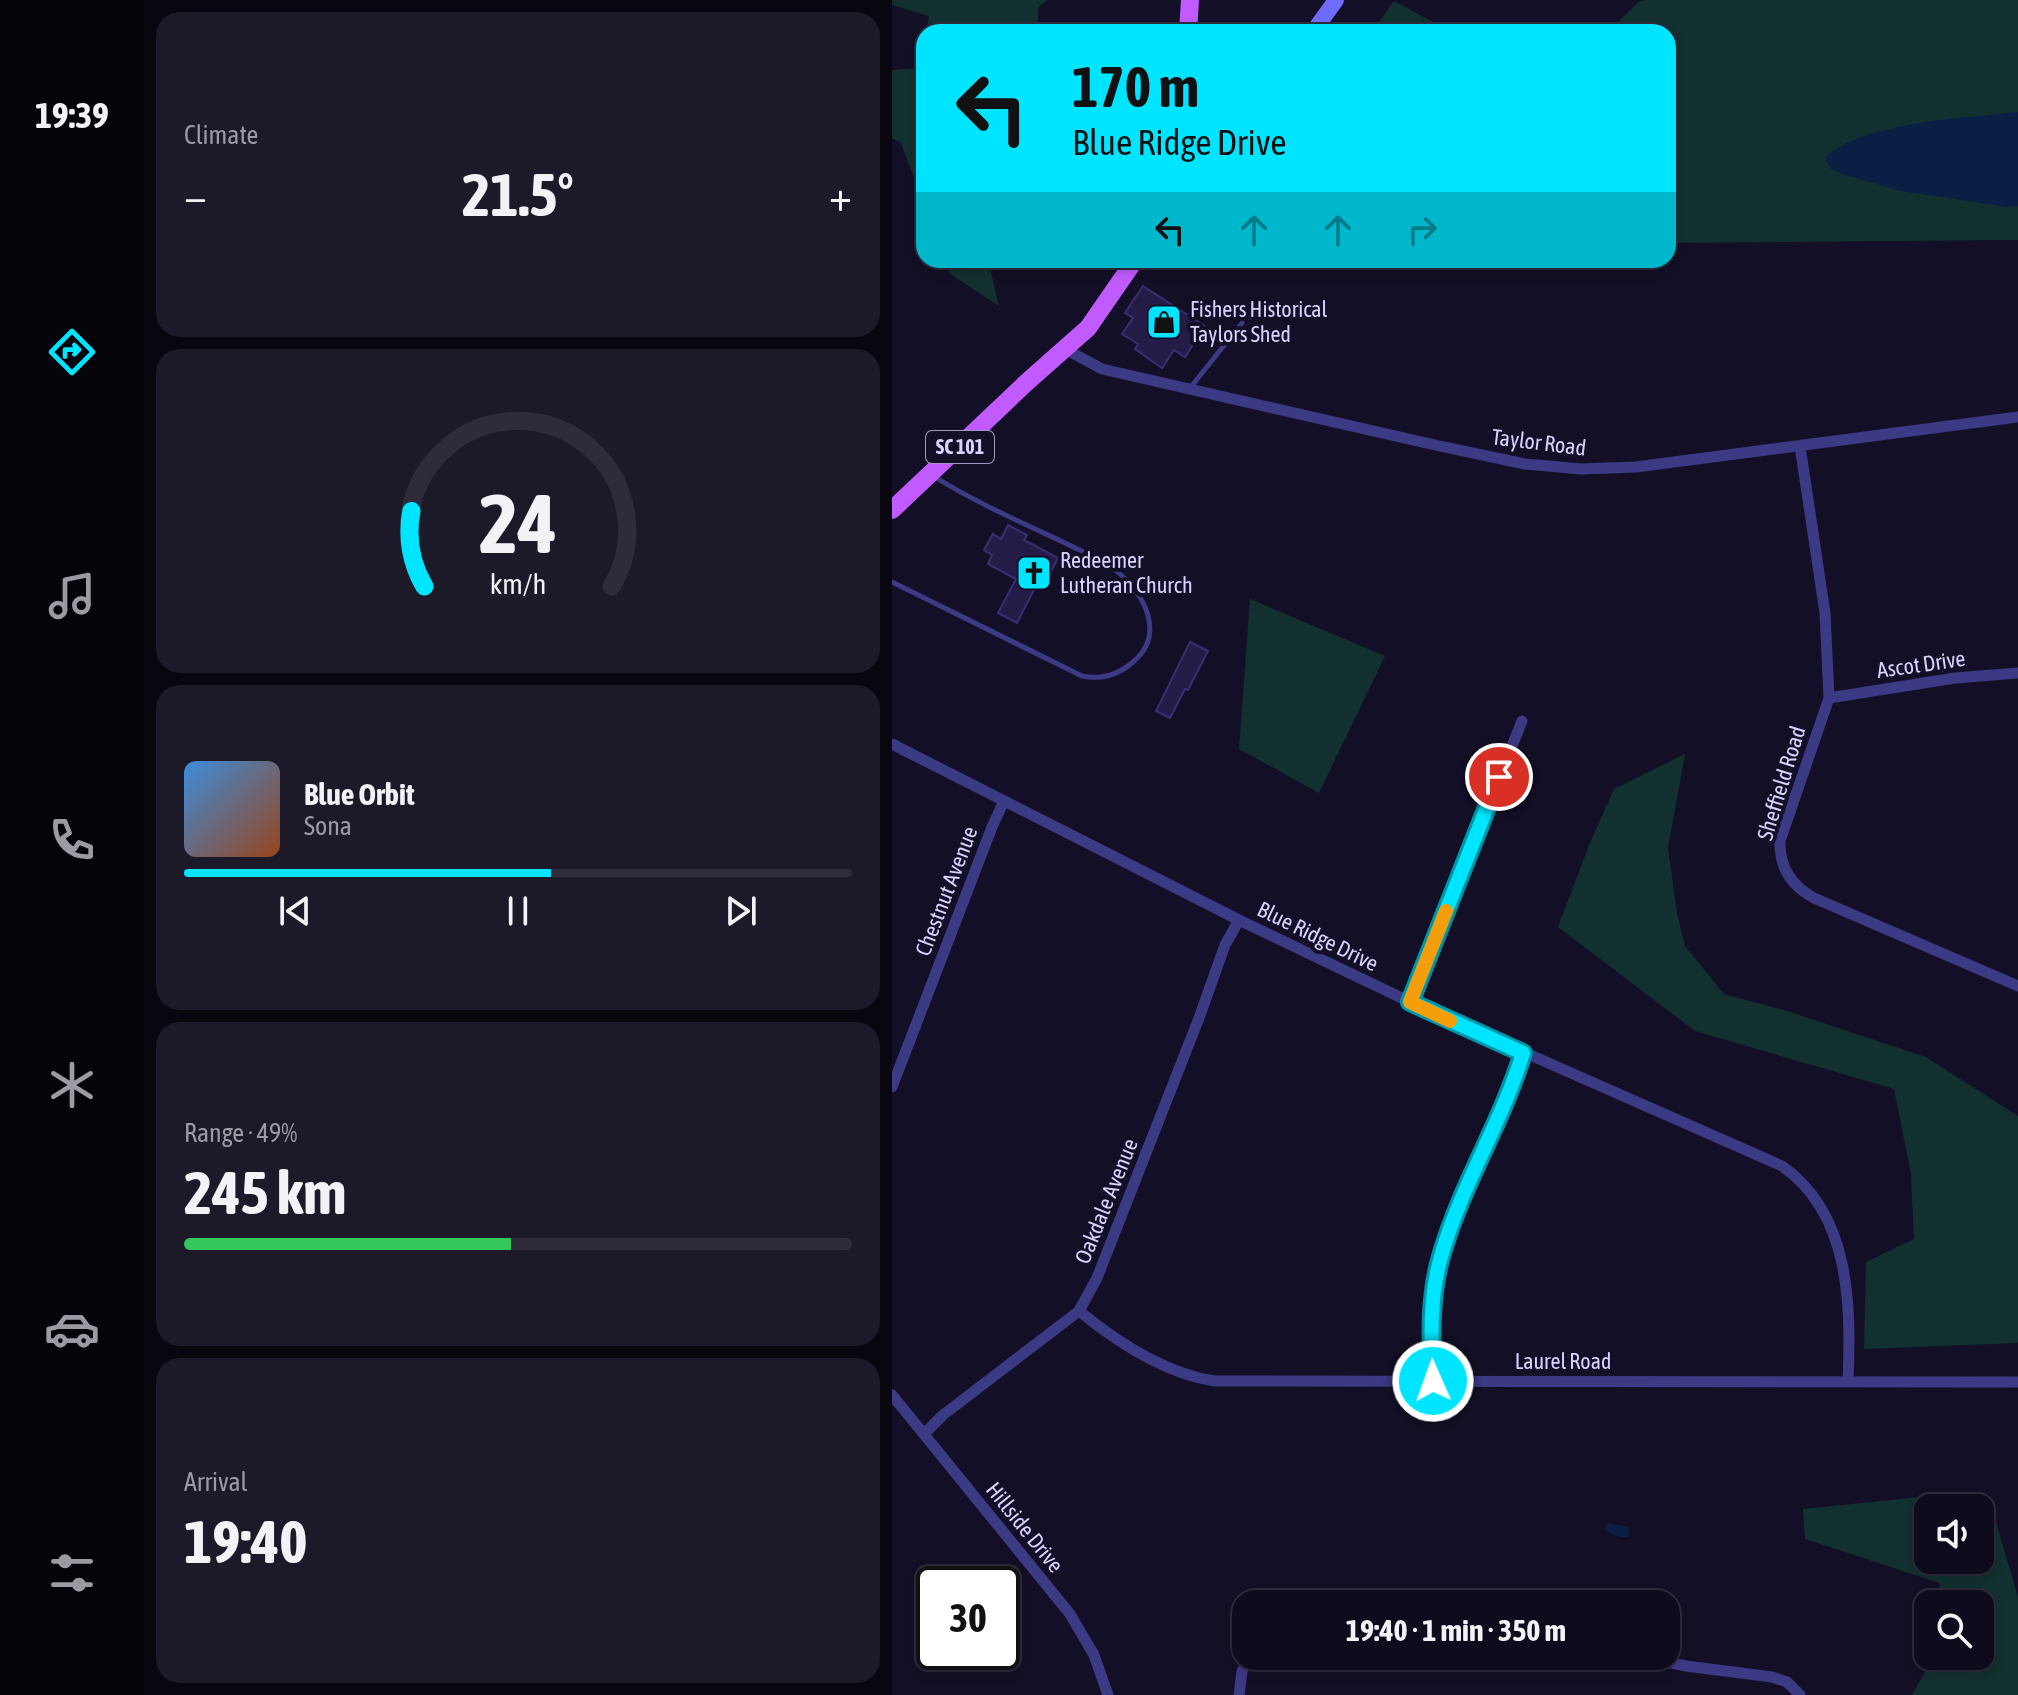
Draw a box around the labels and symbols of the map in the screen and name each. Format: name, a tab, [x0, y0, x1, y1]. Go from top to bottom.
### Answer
place label: Fishers Historical Taylors Shed	[1190, 296, 1328, 347]
shop icon: Fishers Historical Taylors Shed	[1145, 303, 1183, 341]
street label: Taylor Road	[1490, 423, 1588, 461]
road number: SC 101	[926, 431, 994, 463]
place label: Redeemer Lutheran Church	[1060, 547, 1193, 598]
church icon: Redeemer Lutheran Church	[1015, 554, 1053, 592]
street label: Ascot Drive	[1875, 645, 1967, 683]
street label: Sheffield Road	[1751, 723, 1811, 843]
pin	[1465, 743, 1533, 811]
street label: Chestnut Avenue	[909, 823, 983, 959]
street label: Blue Ridge Drive	[1253, 896, 1383, 976]
street label: Oakdale Avenue	[1069, 1135, 1143, 1267]
position arrow	[1391, 1339, 1475, 1423]
street label: Laurel Road	[1515, 1348, 1611, 1374]
street label: Hillside Drive	[981, 1477, 1069, 1577]
speed limit sign: 30	[916, 1566, 1020, 1670]

